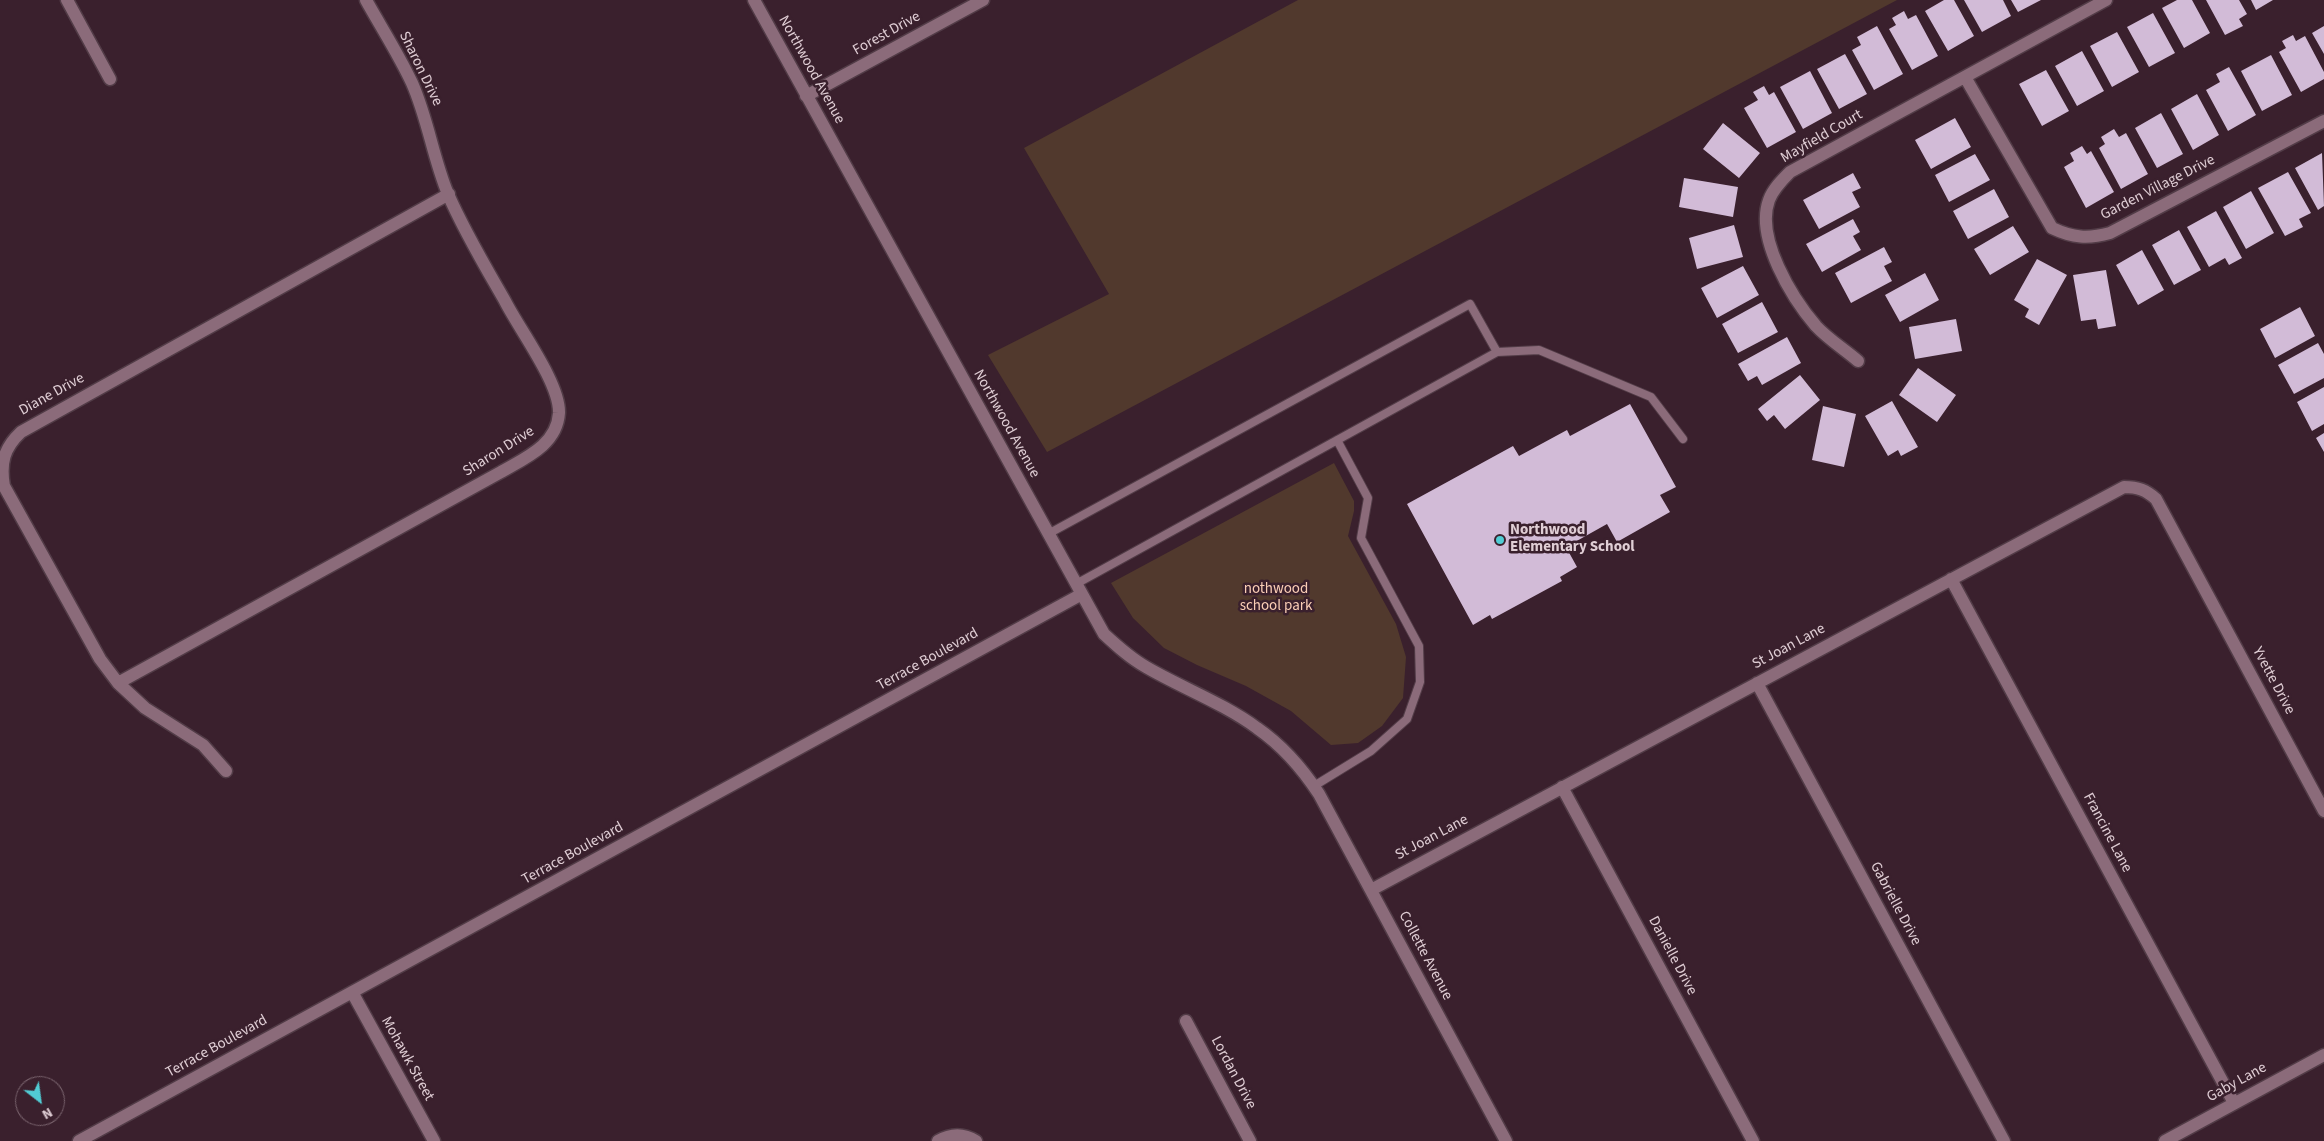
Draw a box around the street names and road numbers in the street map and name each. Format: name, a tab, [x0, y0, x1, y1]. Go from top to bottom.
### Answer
street label: Forest Drive	[850, 8, 924, 60]
street label: Northwood Avenue	[774, 13, 848, 127]
street label: Sharon Drive	[394, 29, 446, 109]
street label: Mayfield Court	[1778, 106, 1866, 168]
street label: Garden Village Drive	[2098, 151, 2218, 225]
street label: Northwood Avenue	[969, 367, 1043, 481]
street label: Diane Drive	[16, 370, 88, 420]
street label: Sharon Drive	[460, 423, 538, 481]
street label: St Joan Lane	[1749, 620, 1829, 674]
street label: Terrace Boulevard	[874, 625, 982, 695]
street label: Yvette Drive	[2248, 644, 2298, 718]
street label: Francine Lane	[2079, 790, 2135, 876]
street label: St Joan Lane	[1392, 811, 1472, 865]
street label: Terrace Boulevard	[519, 819, 627, 889]
street label: Gabrielle Drive	[1865, 859, 1925, 949]
street label: Collette Avenue	[1394, 909, 1456, 1003]
street label: Danielle Drive	[1644, 913, 1700, 999]
street label: Terrace Boulevard	[163, 1012, 271, 1082]
street label: Mohawk Street	[376, 1014, 438, 1104]
street label: Lordan Drive	[1206, 1034, 1260, 1112]
street label: Gaby Lane	[2204, 1059, 2270, 1107]

